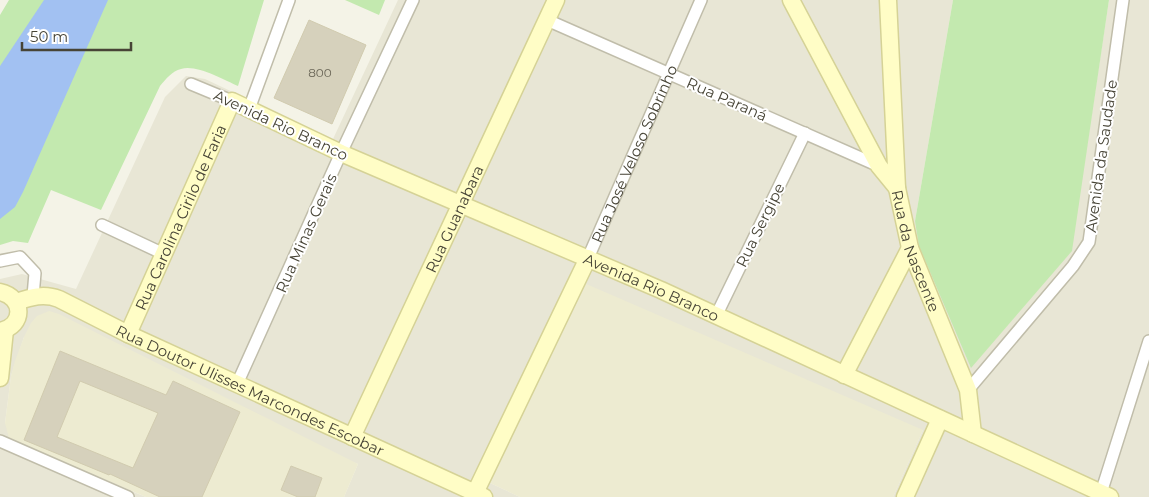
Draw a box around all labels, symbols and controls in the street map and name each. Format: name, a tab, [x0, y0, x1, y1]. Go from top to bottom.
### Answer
scale bar	[22, 20, 131, 52]
text: 50 m	[30, 27, 68, 46]
street label: Rua José Veloso Sobrinho	[586, 62, 681, 245]
house number: 800	[308, 65, 332, 80]
street label: Rua Paraná	[684, 73, 770, 125]
street label: Avenida da Saudade	[1081, 79, 1121, 233]
street label: Avenida Rio Branco	[211, 86, 351, 164]
street label: Rua Carolina Cirilo de Faria	[130, 121, 230, 313]
street label: Rua Guanabara	[421, 162, 487, 275]
street label: Rua Minas Gerais	[271, 170, 341, 296]
street label: Rua Sergipe	[731, 180, 789, 270]
street label: Rua da Nascente	[888, 188, 945, 315]
street label: Avenida Rio Branco	[581, 249, 722, 325]
street label: Rua Doutor Ulisses Marcondes Escobar	[113, 320, 388, 460]

